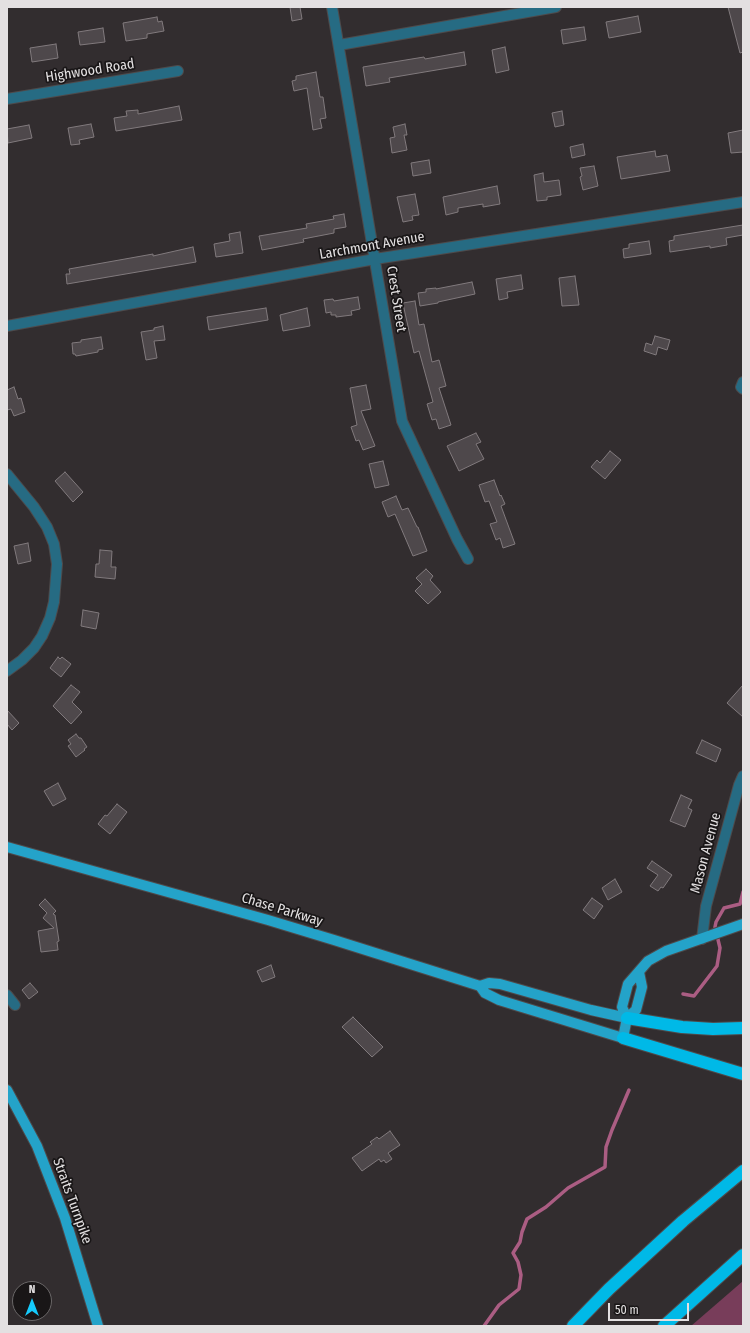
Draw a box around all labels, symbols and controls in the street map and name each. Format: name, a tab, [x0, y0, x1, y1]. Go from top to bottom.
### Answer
street label: Highwood Road	[44, 56, 136, 86]
street label: Larchmont Avenue	[318, 229, 426, 263]
street label: Crest Street	[382, 265, 410, 333]
street label: Mason Avenue	[687, 811, 725, 895]
street label: Chase Parkway	[239, 890, 325, 930]
street label: Straits Turnpike	[49, 1156, 95, 1246]
north arrow	[12, 1281, 52, 1321]
text: N	[29, 1283, 35, 1296]
scale bar	[610, 1295, 691, 1321]
text: 50 m	[615, 1303, 639, 1317]

